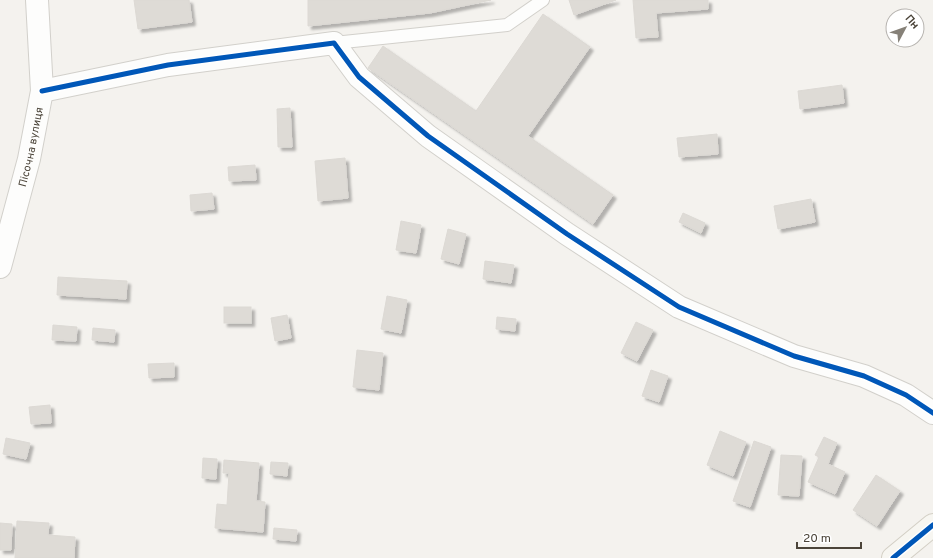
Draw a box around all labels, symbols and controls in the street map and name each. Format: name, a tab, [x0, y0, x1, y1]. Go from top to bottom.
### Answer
north arrow	[885, 8, 925, 48]
text: Пн	[902, 12, 922, 32]
street label: Пісочна вулиця	[16, 106, 47, 189]
scale bar	[797, 524, 861, 550]
text: 20 m	[803, 531, 831, 547]

